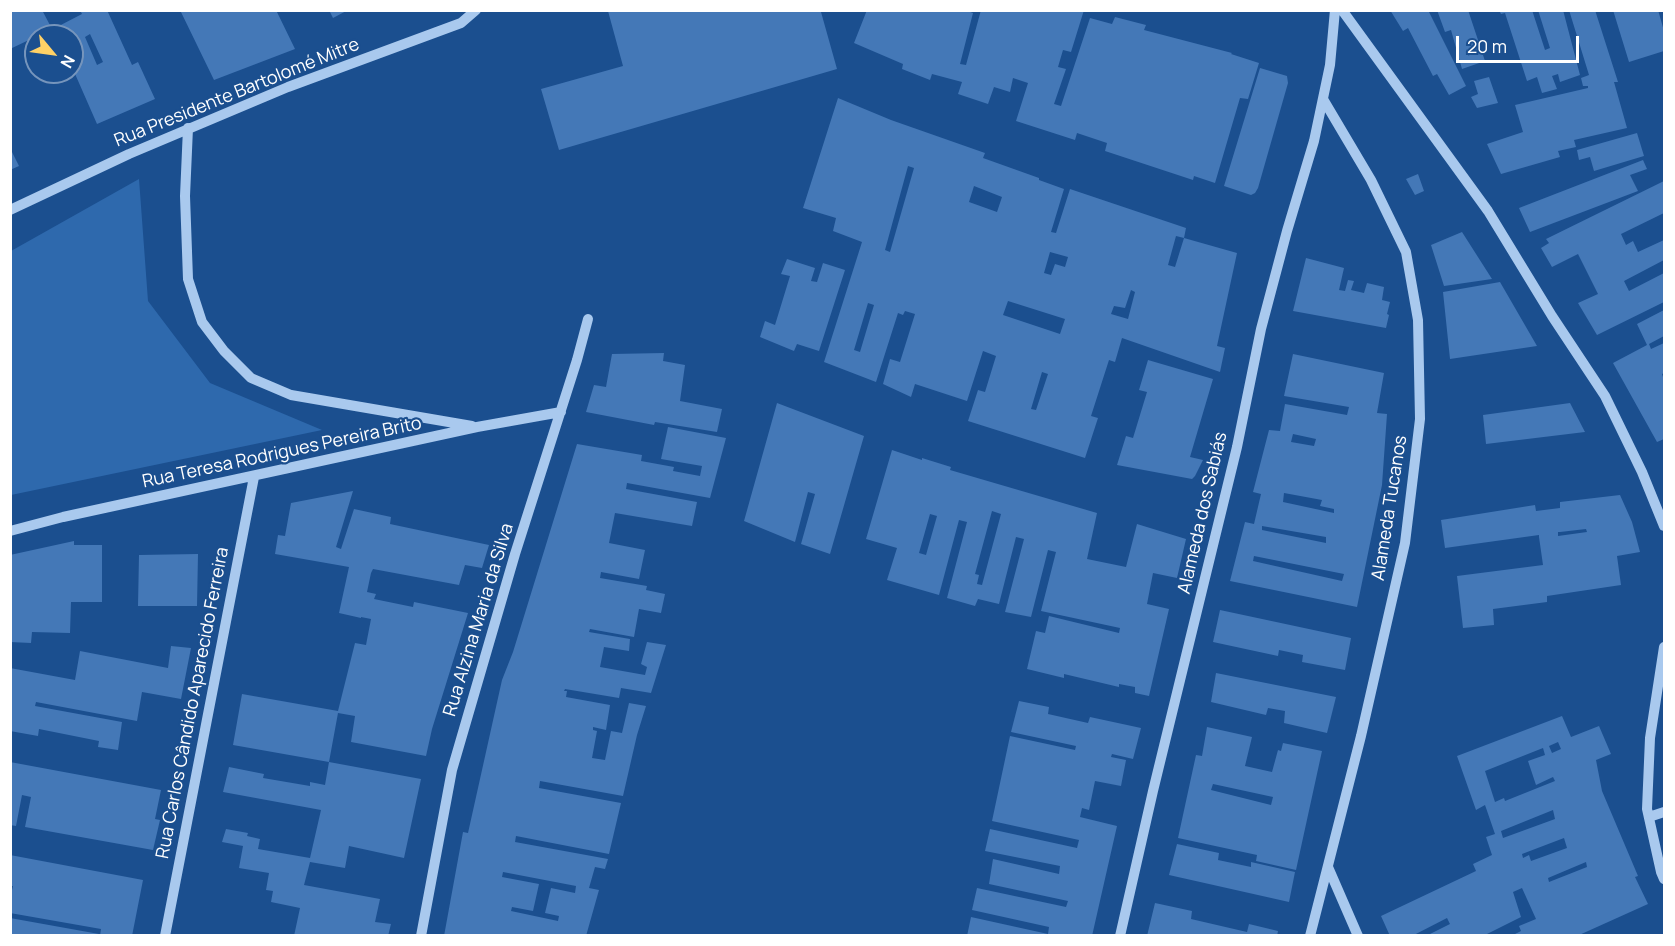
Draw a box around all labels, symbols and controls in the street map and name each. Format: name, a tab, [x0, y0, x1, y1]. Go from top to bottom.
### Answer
north arrow	[24, 24, 84, 84]
scale bar	[1459, 24, 1582, 62]
street label: Rua Presidente Bartolomé Mitre	[111, 34, 363, 152]
text: 20 m	[1467, 34, 1507, 58]
text: N	[56, 51, 80, 72]
street label: Rua Teresa Rodrigues Pereira Brito	[140, 413, 424, 493]
street label: Alameda dos Sabiás	[1174, 430, 1232, 596]
street label: Alameda Tucanos	[1368, 434, 1412, 582]
street label: Rua Alzina Maria da Silva	[439, 521, 519, 719]
street label: Rua Carlos Cândido Aparecido Ferreira	[152, 545, 234, 861]

